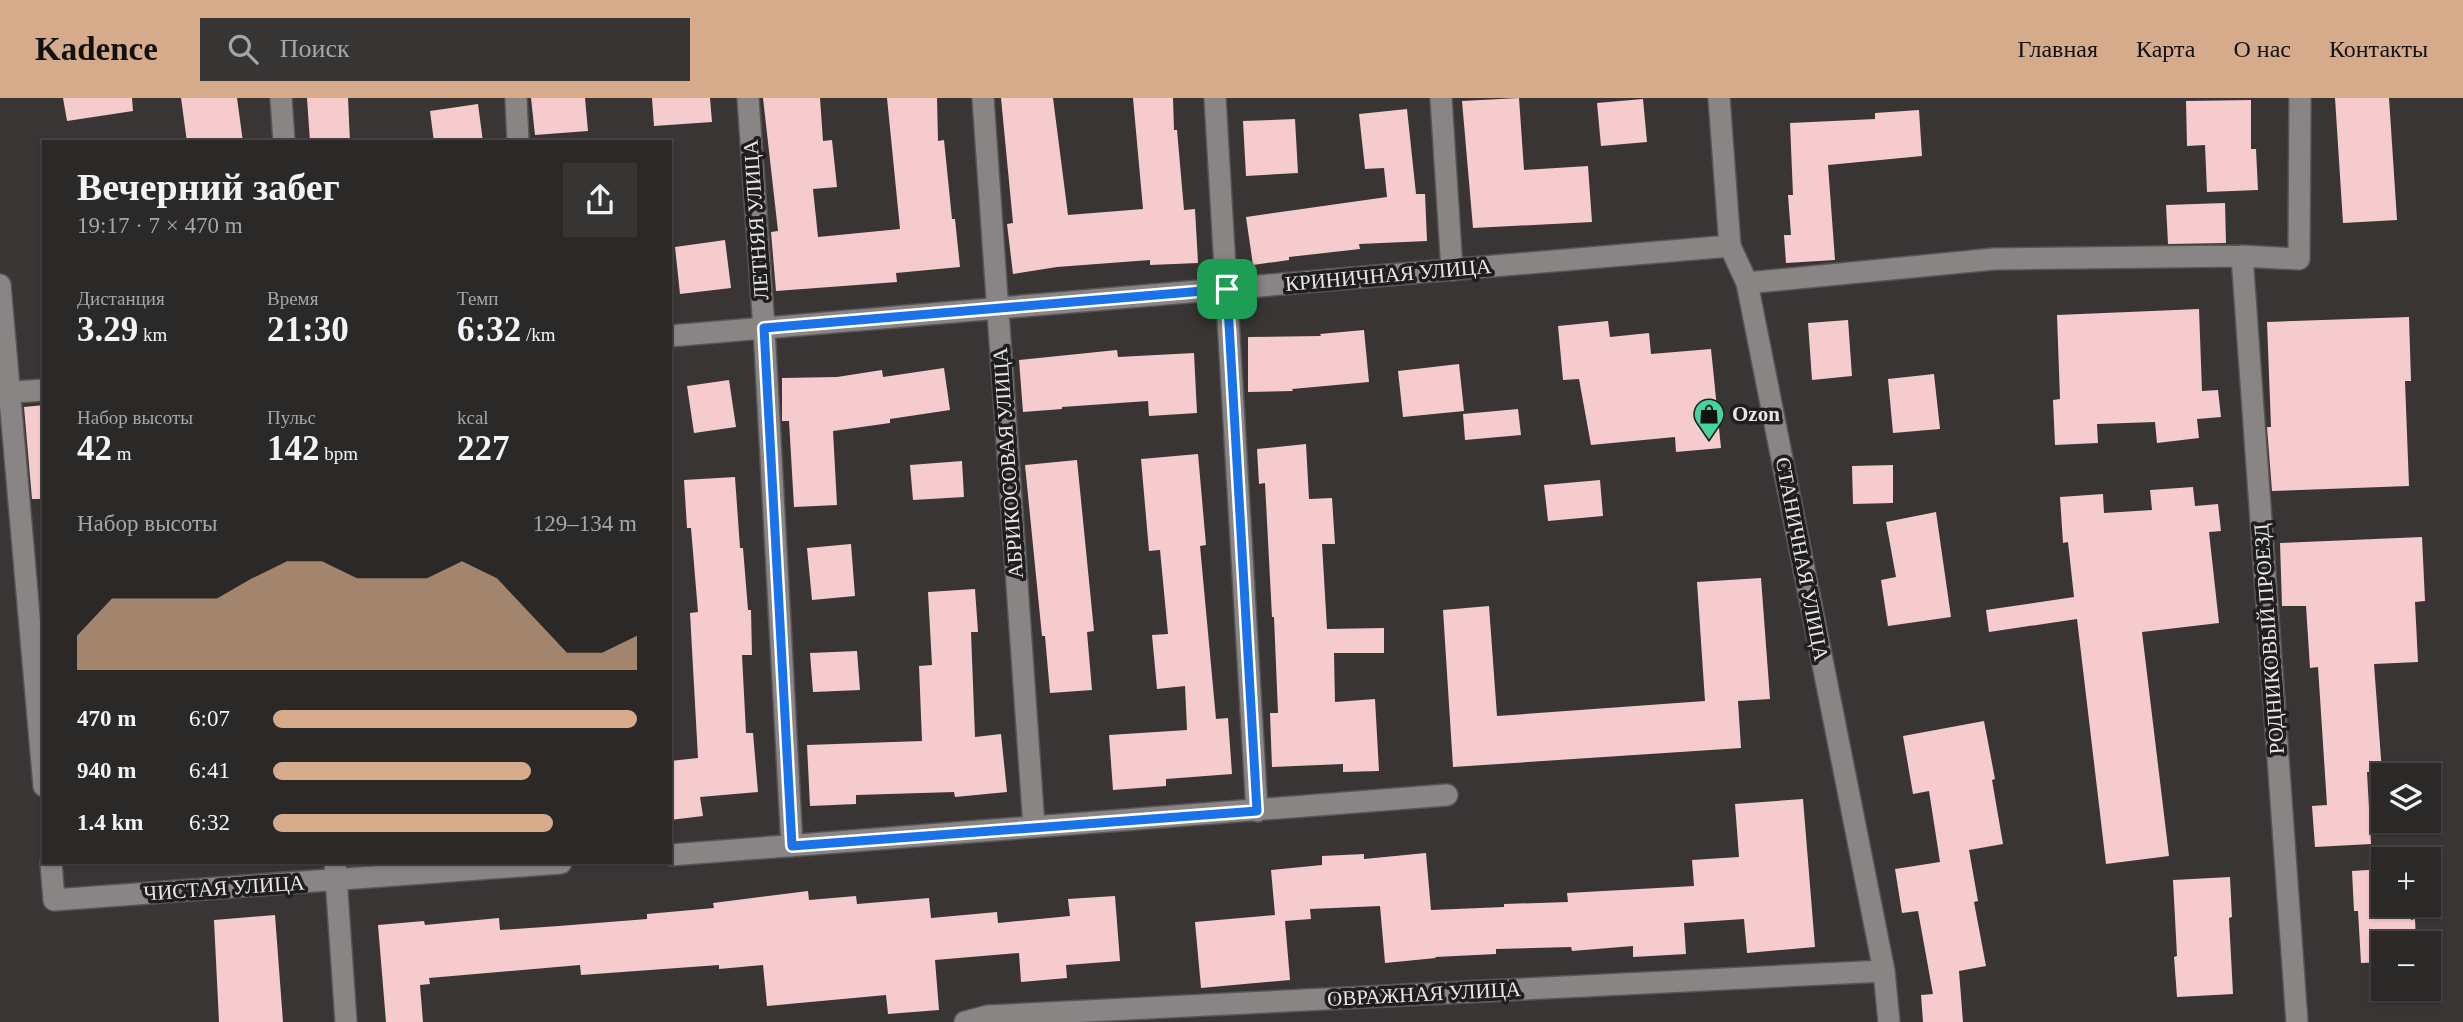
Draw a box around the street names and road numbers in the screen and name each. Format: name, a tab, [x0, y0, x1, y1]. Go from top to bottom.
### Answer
street label: ЛЕТНЯЯ УЛИЦА	[738, 138, 774, 301]
street label: КРИНИЧНАЯ УЛИЦА	[1284, 254, 1493, 296]
street label: АБРИКОСОВАЯ УЛИЦА	[988, 346, 1028, 579]
street label: СТАНИЧНАЯ УЛИЦА	[1770, 455, 1834, 664]
street label: РОДНИКОВЫЙ ПРОЕЗД	[2249, 523, 2289, 755]
street label: ЧИСТАЯ УЛИЦА	[143, 870, 306, 906]
street label: ОВРАЖНАЯ УЛИЦА	[1327, 977, 1522, 1011]

